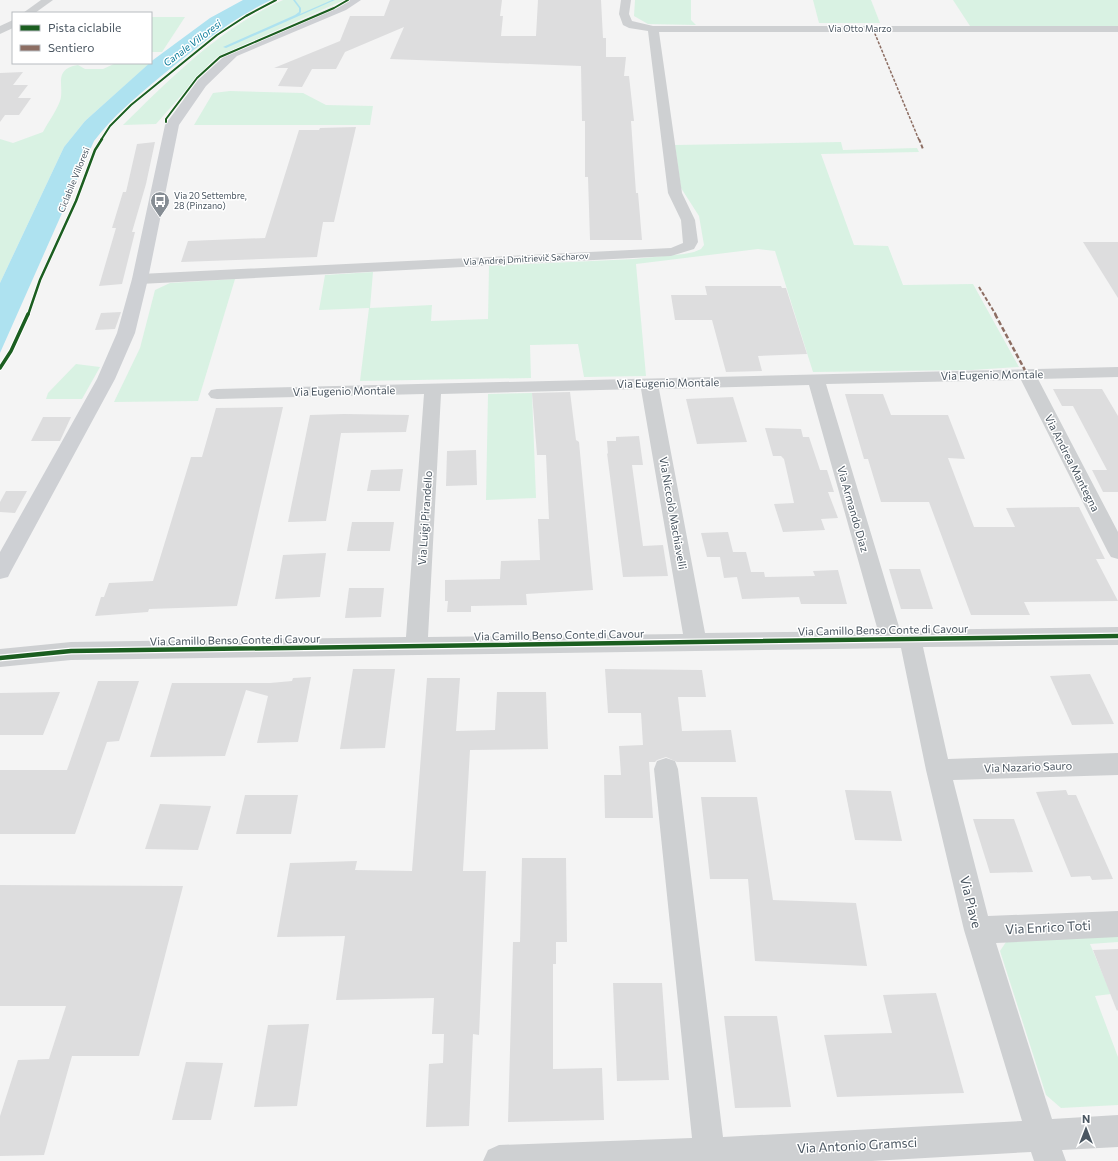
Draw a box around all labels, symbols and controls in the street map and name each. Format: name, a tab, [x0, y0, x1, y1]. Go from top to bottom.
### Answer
legend	[12, 12, 152, 64]
water label: Canale Villoresi	[161, 17, 224, 69]
text: Pista ciclabile	[48, 20, 121, 34]
street label: Via Otto Marzo	[828, 23, 892, 34]
text: Sentiero	[48, 40, 94, 54]
street label: Ciclabile Villoresi	[55, 146, 92, 214]
bus stop icon: Via 20 Settembre, 28 (Pinzano)	[149, 190, 171, 218]
place label: Via 20 Settembre, 28 (Pinzano)	[174, 190, 247, 211]
street label: Via Andrej Dmitrievič Sacharov	[463, 250, 589, 267]
street label: Via Eugenio Montale	[941, 367, 1044, 382]
street label: Via Eugenio Montale	[617, 375, 720, 390]
street label: Via Eugenio Montale	[293, 383, 396, 398]
street label: Via Andrea Mantegna	[1042, 412, 1103, 513]
street label: Via Niccolò Machiavelli	[657, 455, 690, 571]
street label: Via Armando Diaz	[835, 464, 872, 554]
street label: Via Luigi Pirandello	[415, 470, 434, 566]
street label: Via Camillo Benso Conte di Cavour	[797, 621, 969, 637]
street label: Via Camillo Benso Conte di Cavour	[473, 626, 645, 642]
street label: Via Camillo Benso Conte di Cavour	[149, 631, 321, 647]
street label: Via Nazario Sauro	[984, 758, 1073, 775]
street label: Via Piave	[957, 874, 985, 930]
street label: Via Enrico Toti	[1005, 917, 1091, 937]
north arrow	[1066, 1109, 1106, 1149]
text: N	[1082, 1112, 1090, 1125]
street label: Via Antonio Gramsci	[796, 1134, 918, 1156]

